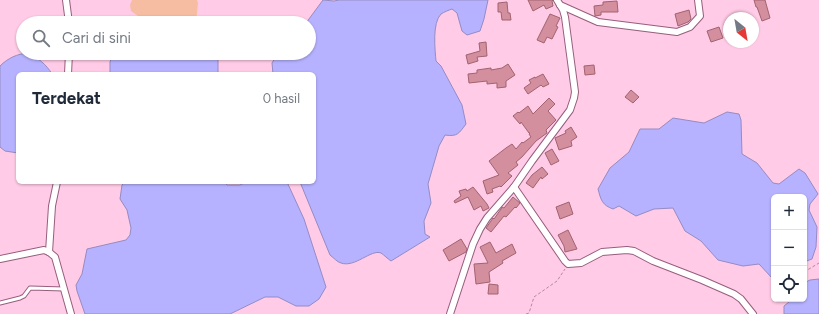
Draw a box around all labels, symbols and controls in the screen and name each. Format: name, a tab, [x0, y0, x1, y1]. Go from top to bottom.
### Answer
north arrow	[723, 12, 759, 48]
search box	[16, 16, 316, 60]
icon: search	[30, 27, 52, 49]
text: Cari di sini	[62, 29, 131, 47]
text: Terdekat	[32, 88, 101, 108]
text: 0 hasil	[263, 91, 300, 106]
map controls	[771, 194, 807, 302]
button: +	[771, 194, 807, 230]
button: −	[771, 230, 807, 266]
button: locate	[771, 266, 807, 302]

